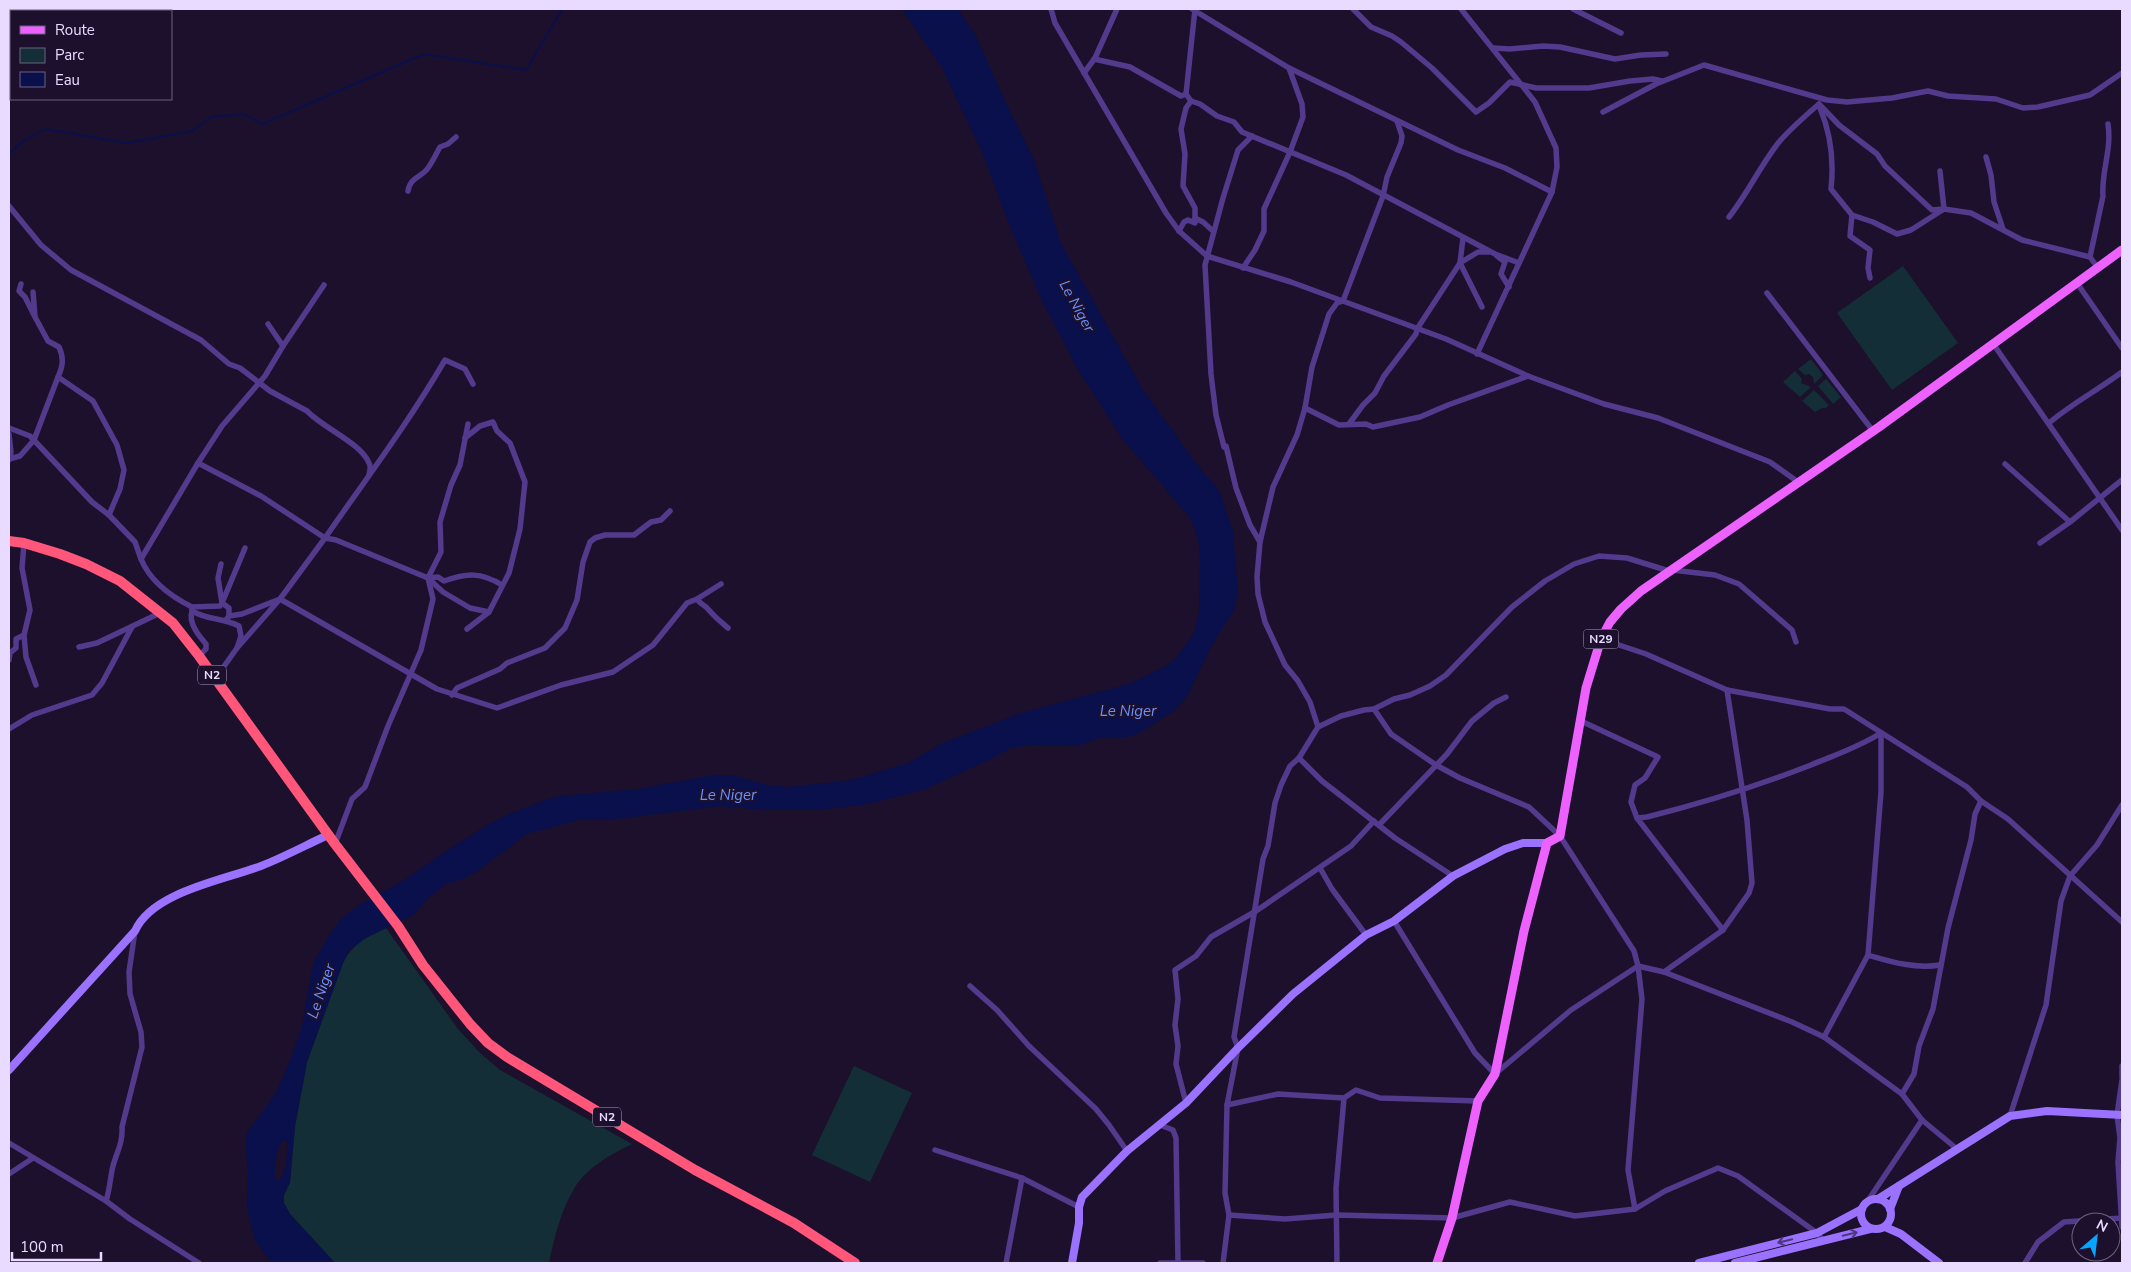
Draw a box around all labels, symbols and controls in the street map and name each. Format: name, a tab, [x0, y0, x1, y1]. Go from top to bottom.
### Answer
legend	[10, 10, 172, 100]
text: Route	[55, 20, 95, 40]
text: Parc	[55, 45, 84, 65]
text: Eau	[55, 70, 80, 90]
water label: Le Niger	[1055, 276, 1100, 336]
road number: N29	[1584, 630, 1618, 648]
road number: N2	[198, 666, 226, 684]
water label: Le Niger	[1100, 701, 1157, 721]
water label: Le Niger	[700, 785, 757, 805]
water label: Le Niger	[302, 960, 340, 1021]
road number: N2	[593, 1108, 621, 1126]
north arrow	[2071, 1212, 2121, 1262]
text: N	[2093, 1215, 2111, 1237]
one-way arrow	[1841, 1229, 1857, 1238]
scale bar	[12, 1230, 101, 1262]
text: 100 m	[20, 1237, 64, 1257]
one-way arrow	[1778, 1237, 1794, 1246]

